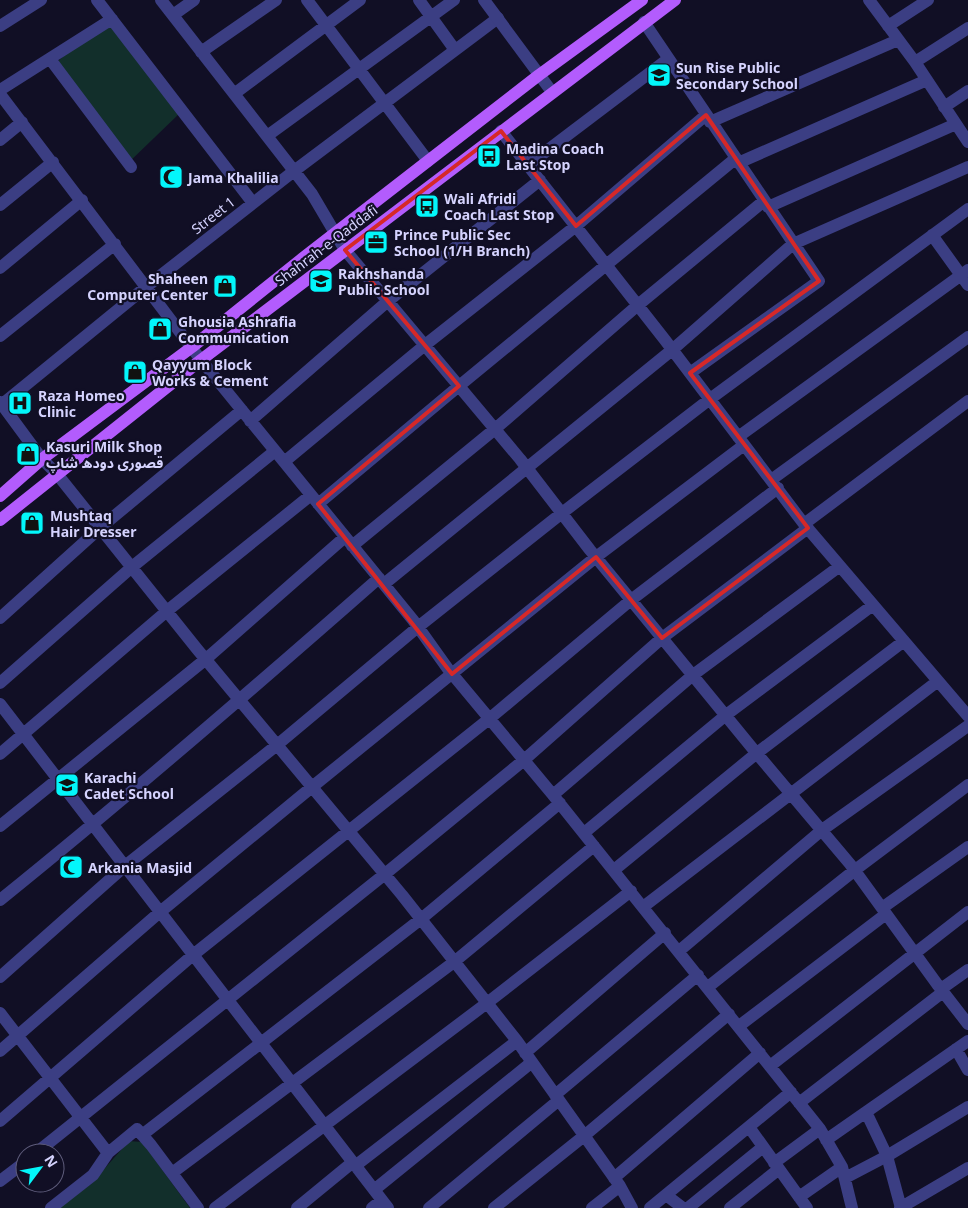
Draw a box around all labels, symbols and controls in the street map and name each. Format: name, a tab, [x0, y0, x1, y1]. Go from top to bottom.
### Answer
place label: Sun Rise Public Secondary School	[676, 58, 798, 93]
school or university icon: Sun Rise Public Secondary School	[646, 62, 672, 88]
place label: Madina Coach Last Stop	[506, 139, 604, 174]
bus stop icon: Madina Coach Last Stop	[476, 143, 502, 169]
mosque icon: Jama Khalilia	[158, 164, 184, 190]
place label: Jama Khalilia	[186, 168, 279, 187]
place label: Wali Afridi Coach Last Stop	[444, 189, 555, 224]
street label: Street 1	[187, 192, 239, 238]
bus stop icon: Wali Afridi Coach Last Stop	[414, 193, 440, 219]
street label: Shahrah-e-Qaddafi	[271, 200, 381, 290]
place label: Prince Public Sec School (1/H Branch)	[394, 225, 530, 260]
office icon: Prince Public Sec School (1/H Branch)	[363, 229, 389, 255]
place label: Rakhshanda Public School	[338, 264, 430, 299]
school or university icon: Rakhshanda Public School	[308, 268, 334, 294]
place label: Shaheen Computer Center	[87, 269, 209, 304]
shop icon: Shaheen Computer Center	[212, 273, 238, 299]
place label: Ghousia Ashrafia Communication	[178, 312, 296, 347]
shop icon: Ghousia Ashrafia Communication	[147, 316, 173, 342]
place label: Qayyum Block Works & Cement	[152, 355, 268, 390]
shop icon: Qayyum Block Works & Cement	[122, 359, 148, 385]
place label: Raza Homeo Clinic	[38, 386, 125, 421]
hospital icon: Raza Homeo Clinic	[7, 390, 33, 416]
place label: Kasuri Milk Shop قصوری دودھ شاپ	[46, 437, 163, 473]
shop icon: Kasuri Milk Shop قصوری دودھ شاپ	[15, 441, 41, 467]
place label: Mushtaq Hair Dresser	[50, 506, 137, 541]
shop icon: Mushtaq Hair Dresser	[19, 510, 45, 536]
place label: Karachi Cadet School	[84, 768, 174, 803]
school or university icon: Karachi Cadet School	[54, 772, 80, 798]
mosque icon: Arkania Masjid	[58, 854, 84, 880]
place label: Arkania Masjid	[88, 858, 192, 877]
north arrow	[15, 1143, 65, 1193]
text: N	[40, 1151, 63, 1171]

